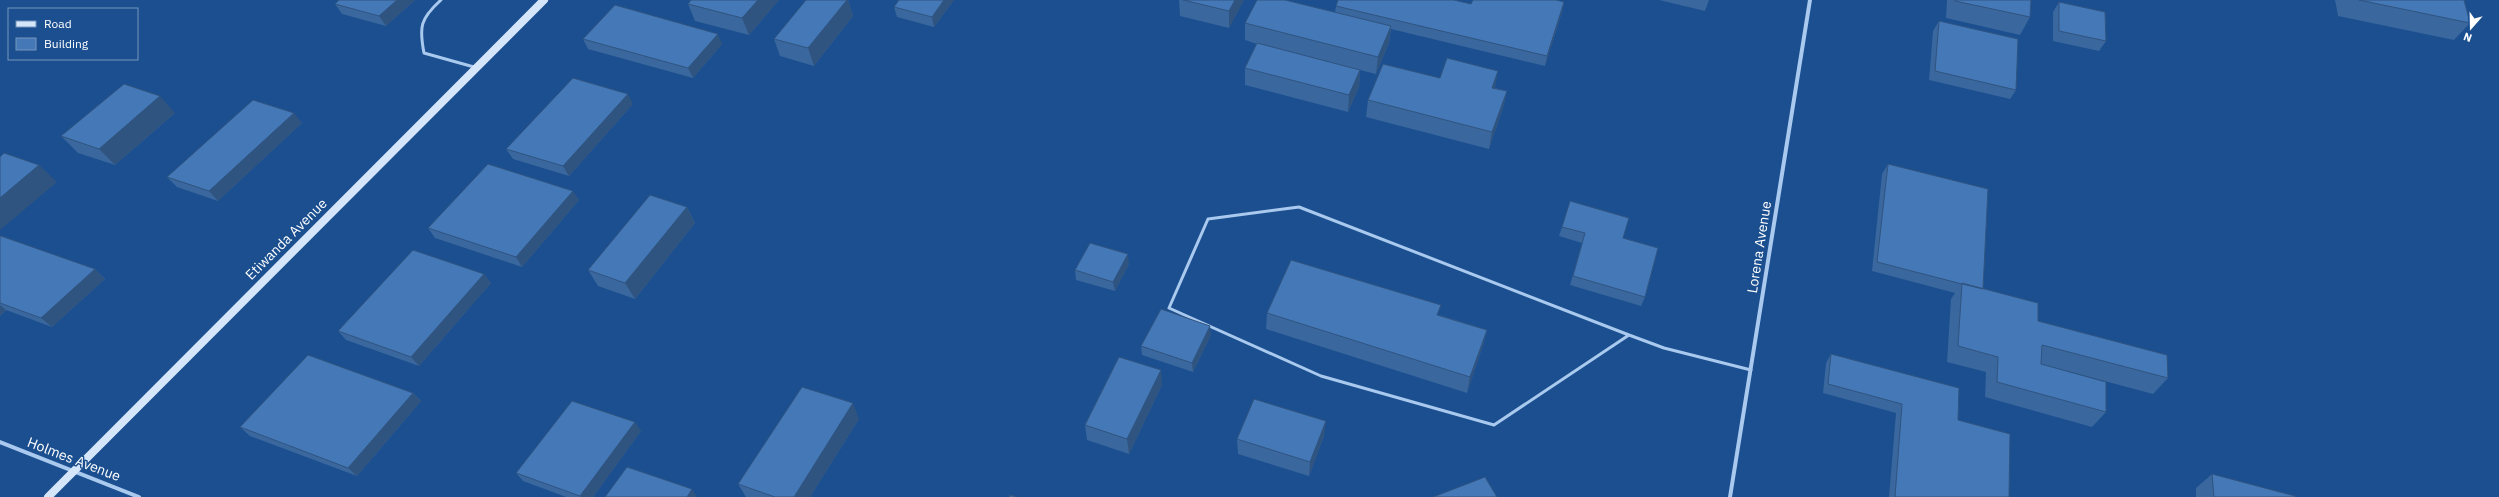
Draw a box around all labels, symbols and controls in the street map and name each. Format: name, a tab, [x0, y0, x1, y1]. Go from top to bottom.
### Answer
legend	[8, 8, 138, 60]
north arrow	[2451, 8, 2491, 48]
text: Road	[44, 16, 72, 31]
text: N	[2461, 29, 2474, 45]
text: Building	[44, 36, 89, 51]
street label: Etiwanda Avenue	[241, 194, 331, 284]
street label: Lorena Avenue	[1743, 199, 1775, 294]
street label: Holmes Avenue	[25, 433, 123, 485]

